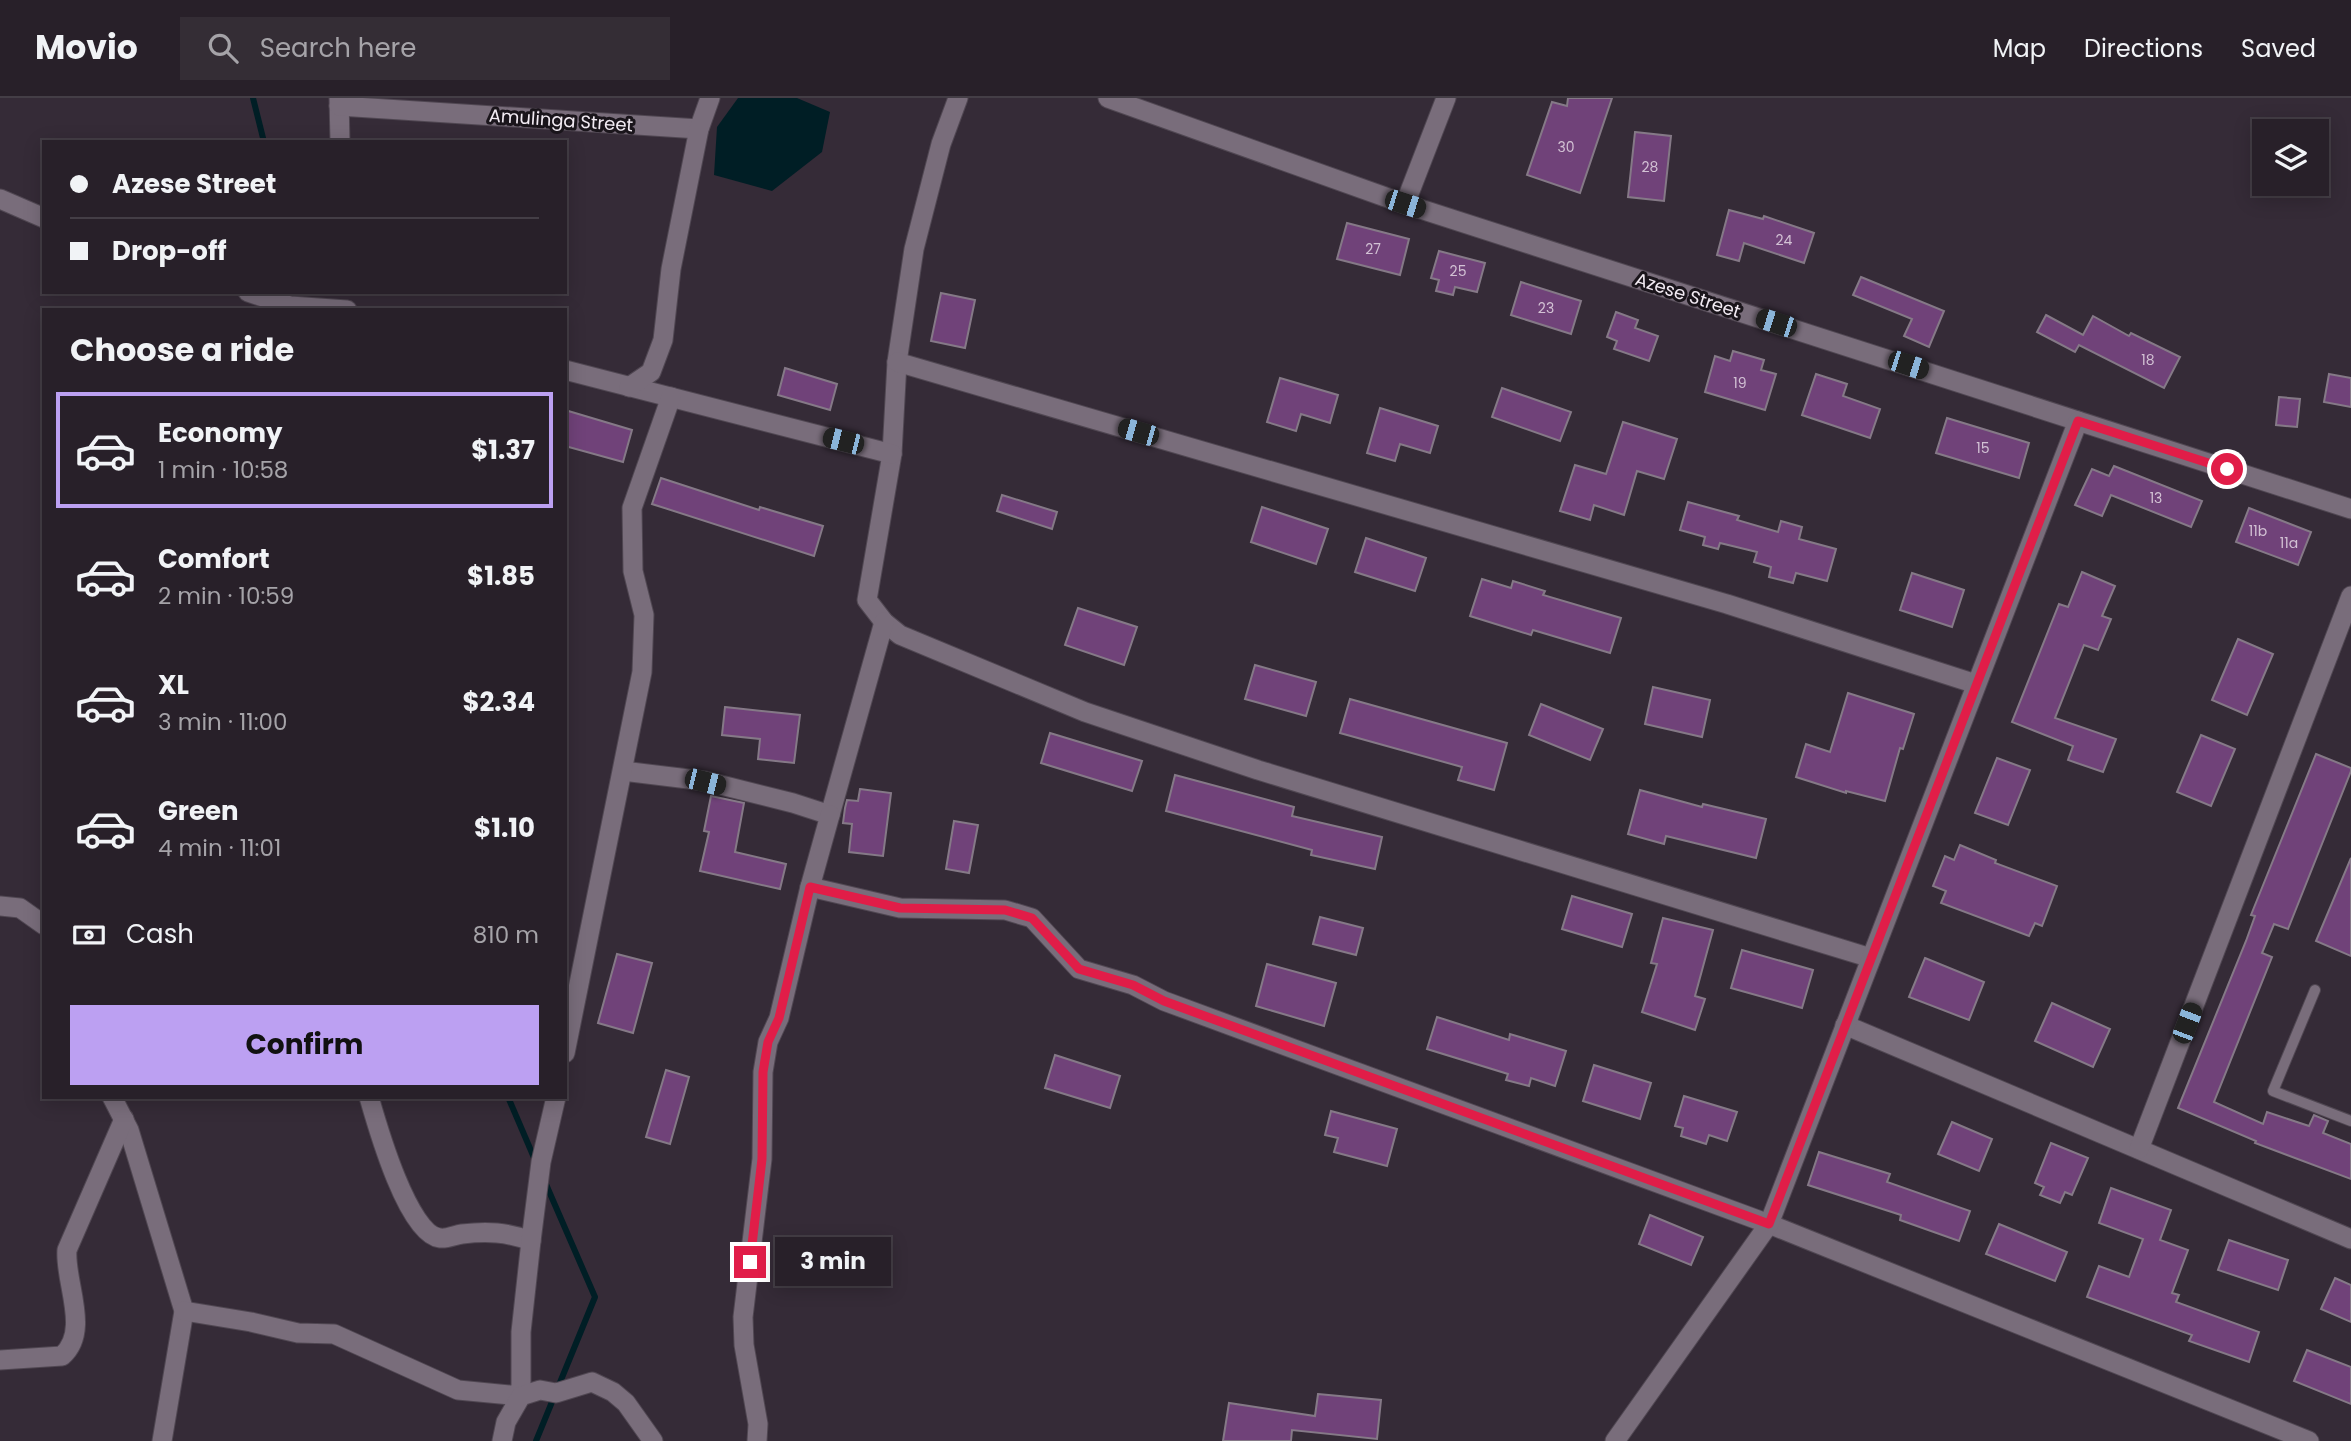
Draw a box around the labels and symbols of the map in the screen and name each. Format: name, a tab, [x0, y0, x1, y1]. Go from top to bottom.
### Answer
street label: Amulinga Street	[488, 102, 634, 138]
house number: 30	[1557, 137, 1575, 157]
house number: 28	[1642, 157, 1659, 177]
car	[1382, 188, 1429, 220]
house number: 24	[1776, 230, 1793, 250]
house number: 27	[1365, 239, 1381, 259]
house number: 25	[1450, 261, 1466, 281]
street label: Azese Street	[1632, 266, 1744, 324]
house number: 23	[1538, 298, 1554, 318]
car	[1753, 307, 1800, 339]
car	[1885, 349, 1932, 381]
house number: 18	[2141, 350, 2155, 370]
house number: 19	[1733, 373, 1747, 393]
car	[1115, 416, 1162, 448]
car	[821, 426, 866, 456]
house number: 15	[1976, 438, 1990, 458]
route start	[2211, 453, 2243, 485]
house number: 13	[2150, 488, 2162, 508]
house number: 11b	[2249, 521, 2267, 541]
house number: 11a	[2280, 533, 2298, 553]
car	[683, 767, 728, 797]
car	[2170, 1000, 2205, 1046]
callout: 3 min	[774, 1238, 890, 1286]
route end	[734, 1246, 766, 1278]

